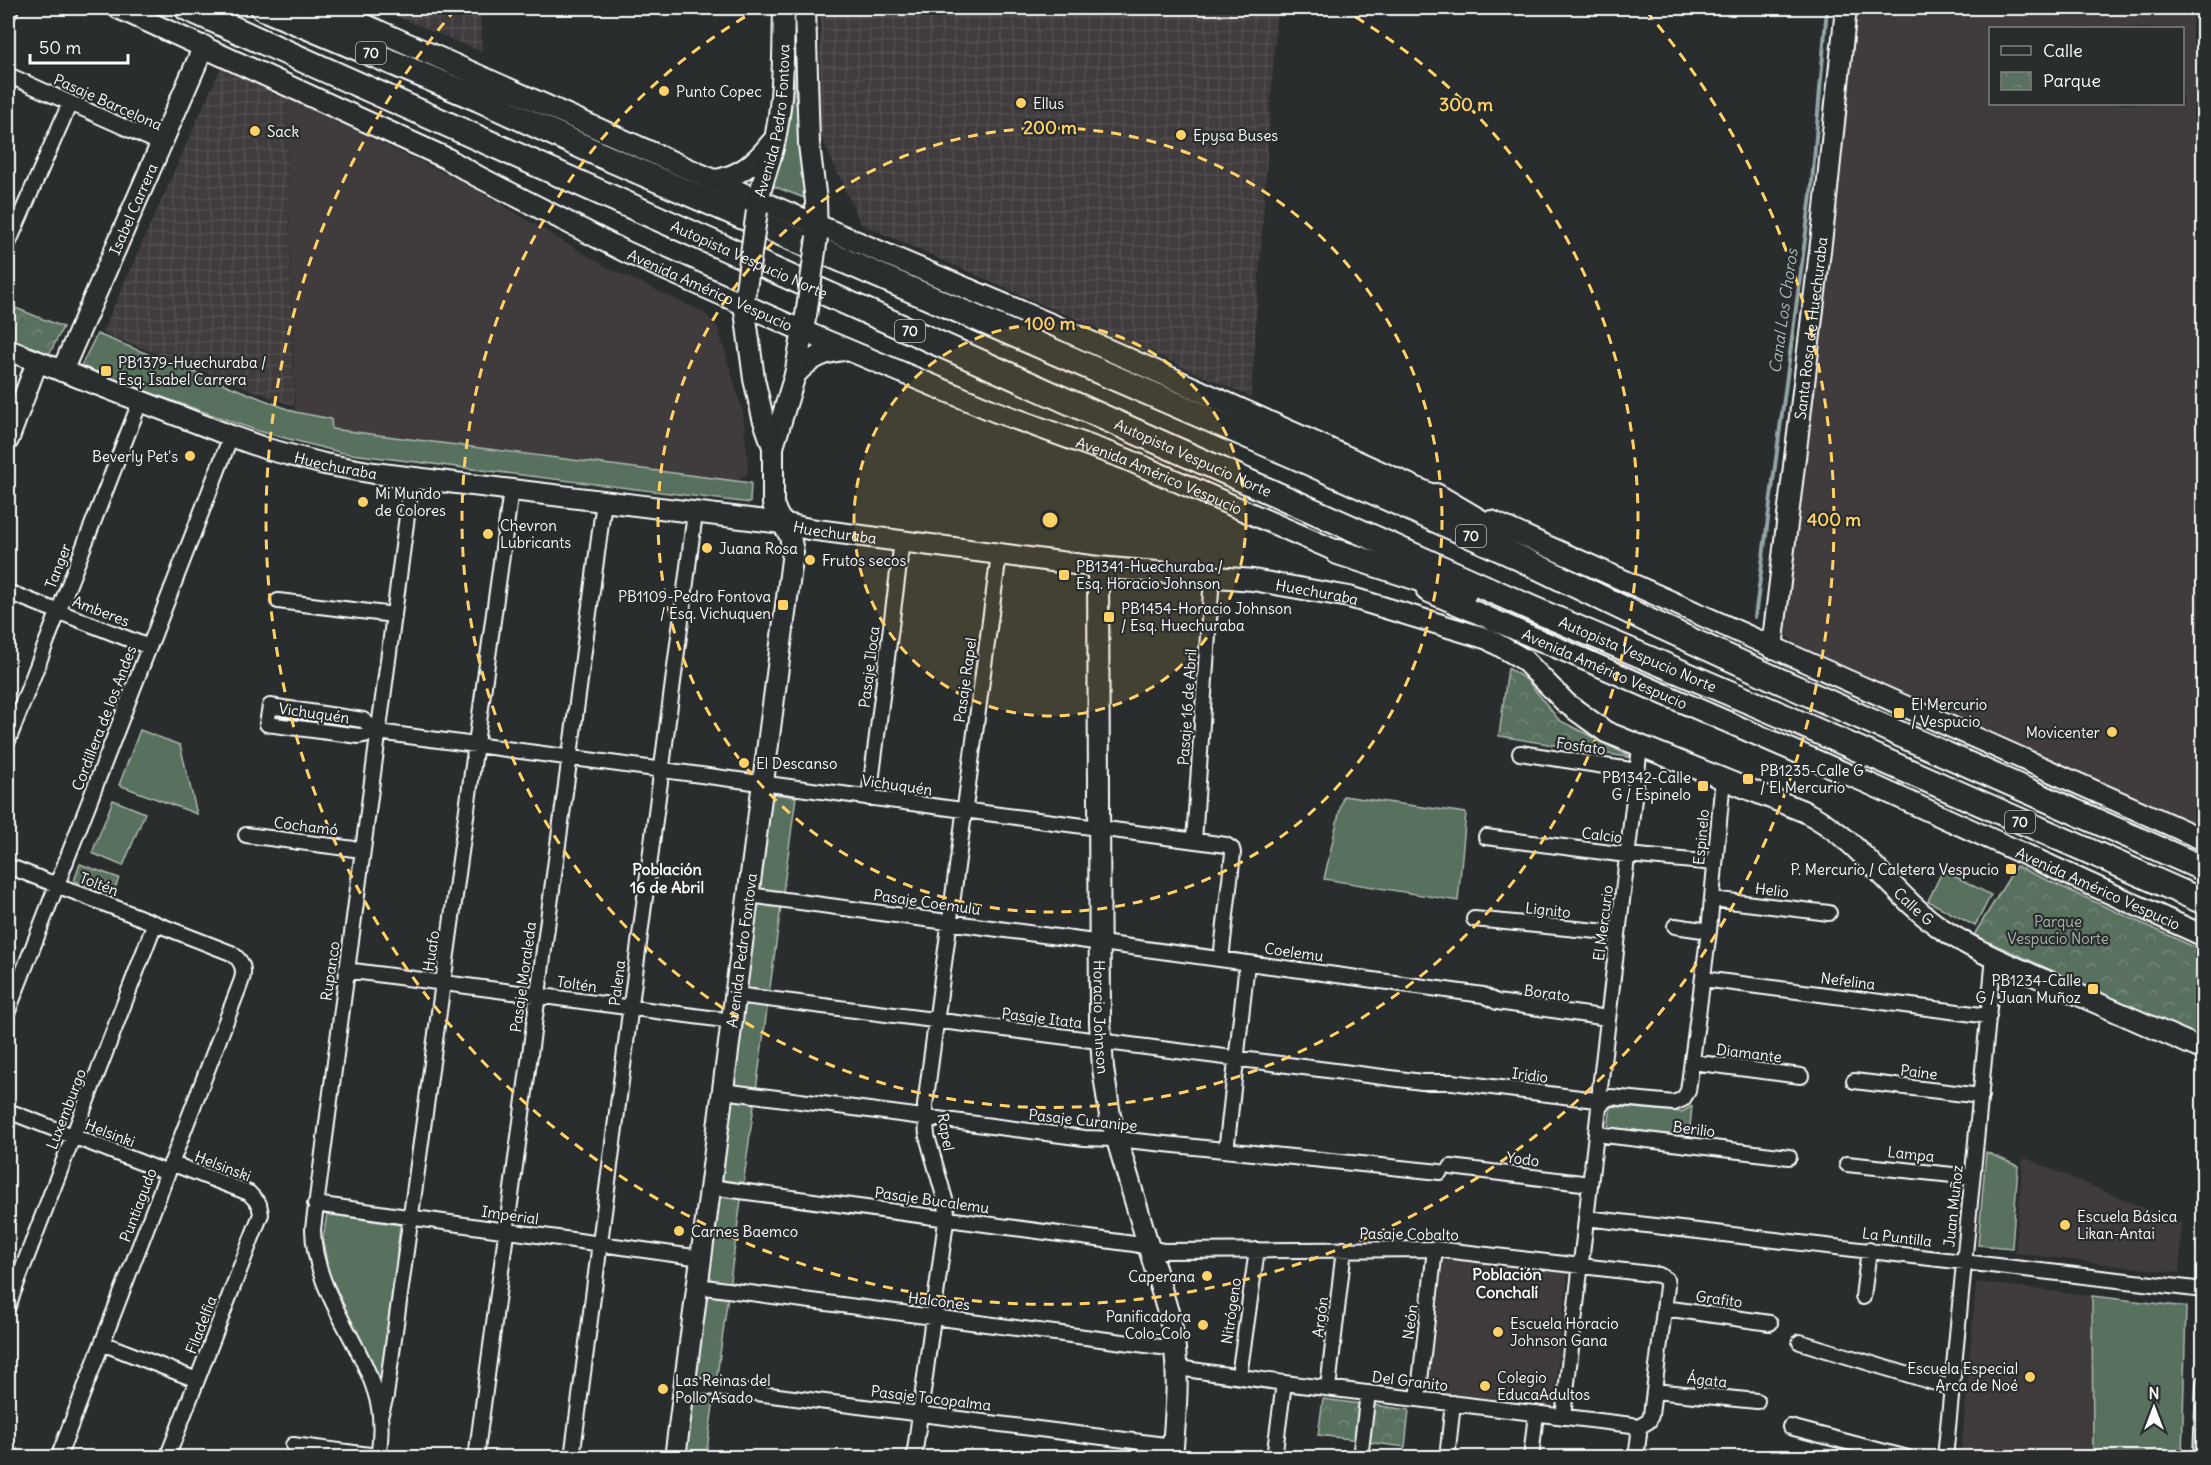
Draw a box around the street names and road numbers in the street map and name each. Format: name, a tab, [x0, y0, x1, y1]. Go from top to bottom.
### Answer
road number: 70	[356, 42, 386, 64]
street label: Avenida Pedro Fontova	[750, 43, 793, 199]
street label: Pasaje Barcelona	[51, 70, 165, 135]
street label: Isabel Carrera	[105, 160, 161, 258]
street label: Autopista Vespucio Norte	[668, 216, 831, 302]
street label: Santa Rosa de Huechuraba	[1790, 235, 1831, 421]
street label: Avenida Américo Vespucio	[625, 245, 795, 335]
road number: 70	[895, 320, 925, 342]
street label: Autopista Vespucio Norte	[1112, 414, 1275, 501]
street label: Avenida Américo Vespucio	[1074, 432, 1245, 518]
street label: Huechuraba	[292, 447, 379, 483]
street label: Huechuraba	[792, 516, 878, 547]
road number: 70	[1456, 525, 1486, 547]
street label: Tanger	[41, 541, 75, 591]
street label: Huechuraba	[1274, 575, 1361, 609]
street label: Amberes	[70, 591, 132, 631]
street label: Autopista Vespucio Norte	[1556, 612, 1719, 696]
street label: Avenida Américo Vespucio	[1519, 624, 1690, 713]
street label: Pasaje Iloca	[855, 625, 883, 709]
street label: Pasaje Rapel	[950, 636, 980, 724]
street label: Cordillera de los Andes	[68, 643, 140, 793]
street label: Pasaje 16 de Abril	[1173, 648, 1201, 766]
street label: Vichuquén	[277, 699, 351, 727]
street label: Fosfato	[1555, 733, 1607, 759]
street label: Vichuquén	[860, 771, 934, 799]
street label: Espinelo	[1689, 808, 1713, 866]
road number: 70	[2005, 811, 2035, 833]
street label: Cochamó	[273, 813, 339, 839]
street label: Calcio	[1580, 823, 1624, 847]
street label: Avenida Américo Vespucio	[2013, 842, 2183, 933]
street label: Toltén	[77, 868, 122, 900]
street label: Avenida Pedro Fontova	[722, 872, 761, 1029]
street label: Helio	[1754, 879, 1790, 901]
street label: Calle G	[1890, 883, 1938, 929]
street label: El Mercurio	[1589, 884, 1617, 962]
street label: Pasaje Coemulu	[872, 885, 982, 919]
street label: Lignito	[1524, 898, 1572, 922]
street label: Pasaje Moraleda	[506, 920, 540, 1033]
street label: Huafo	[419, 929, 443, 973]
street label: Coelemu	[1263, 938, 1325, 966]
street label: Rupanco	[316, 940, 344, 1002]
street label: Palena	[605, 959, 629, 1007]
street label: Horacio Johnson	[1090, 960, 1113, 1076]
street label: Nefelina	[1820, 968, 1877, 994]
street label: Toltén	[556, 972, 599, 996]
street label: Borato	[1523, 980, 1571, 1006]
street label: Pasaje Itata	[1001, 1004, 1084, 1032]
street label: Diamante	[1715, 1040, 1783, 1066]
street label: Paine	[1899, 1060, 1939, 1084]
street label: Iridio	[1511, 1063, 1549, 1087]
street label: Luxemburgo	[42, 1066, 90, 1152]
street label: Pasaje Curanipe	[1028, 1105, 1138, 1135]
street label: Rapel	[933, 1112, 959, 1152]
street label: Helsinki	[82, 1115, 138, 1151]
street label: Berilio	[1672, 1117, 1716, 1141]
street label: Lampa	[1887, 1142, 1936, 1166]
street label: Helsinski	[192, 1147, 254, 1185]
street label: Yodo	[1505, 1148, 1541, 1170]
street label: Juan Muñoz	[1939, 1164, 1967, 1248]
street label: Puntiagudo	[115, 1165, 161, 1245]
street label: Pasaje Bucalemu	[873, 1183, 991, 1217]
street label: Imperial	[480, 1202, 540, 1228]
street label: La Puntilla	[1861, 1223, 1933, 1251]
street label: Pasaje Cobalto	[1359, 1224, 1459, 1244]
street label: Nitrógeno	[1217, 1277, 1245, 1345]
street label: Grafito	[1694, 1286, 1744, 1312]
street label: Halcones	[907, 1288, 971, 1314]
street label: Filadelfia	[181, 1293, 221, 1357]
street label: Argón	[1308, 1295, 1332, 1339]
street label: Neón	[1398, 1303, 1422, 1341]
street label: Del Granito	[1371, 1367, 1449, 1395]
street label: Ágata	[1686, 1368, 1728, 1392]
street label: Pasaje Tocopalma	[870, 1381, 993, 1415]

